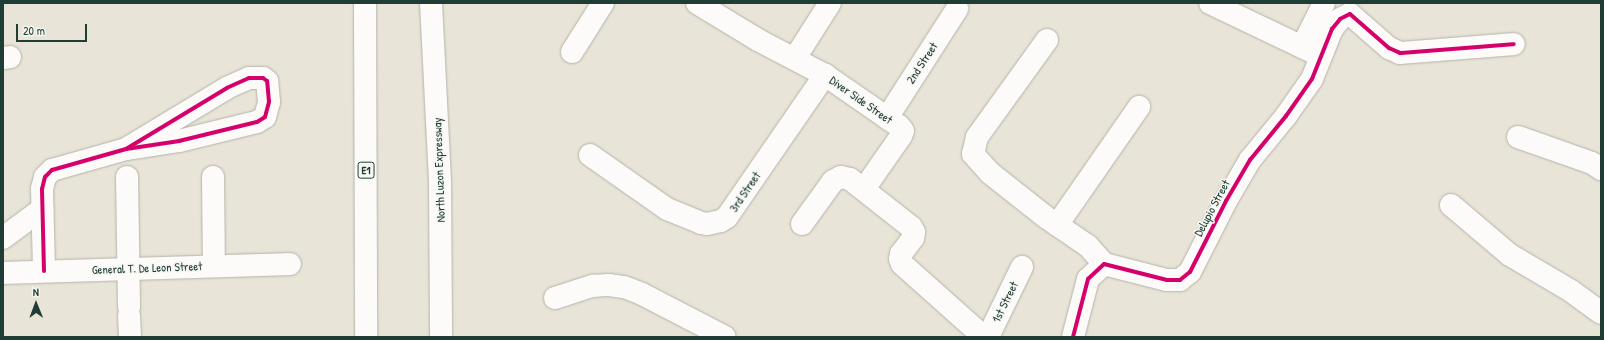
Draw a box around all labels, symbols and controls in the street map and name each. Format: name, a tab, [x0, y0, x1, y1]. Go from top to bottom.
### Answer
scale bar	[18, 16, 89, 42]
text: 20 m	[23, 22, 45, 39]
street label: 2nd Street	[903, 40, 941, 86]
street label: Diver Side Street	[827, 73, 895, 127]
street label: North Luzon Expressway	[430, 117, 448, 223]
road number: E1	[357, 161, 375, 179]
street label: 3rd Street	[726, 169, 764, 215]
street label: Delupio Street	[1191, 177, 1233, 239]
street label: General T. De Leon Street	[92, 259, 202, 277]
street label: 1st Street	[989, 279, 1021, 325]
north arrow	[16, 284, 56, 324]
text: N	[33, 285, 39, 299]

